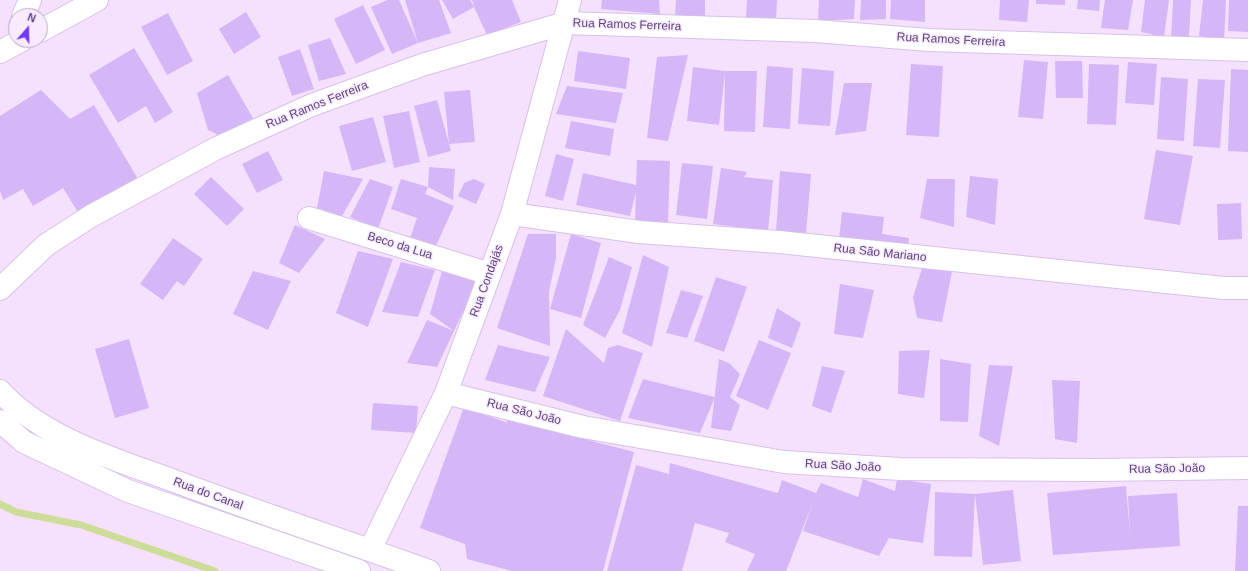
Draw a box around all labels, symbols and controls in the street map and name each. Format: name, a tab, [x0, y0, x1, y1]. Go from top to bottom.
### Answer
north arrow	[8, 8, 48, 48]
text: N	[26, 11, 38, 25]
street label: Rua Ramos Ferreira	[572, 16, 682, 34]
street label: Rua Ramos Ferreira	[896, 30, 1006, 50]
street label: Rua Ramos Ferreira	[264, 78, 370, 132]
street label: Beco da Lua	[366, 229, 434, 263]
street label: Rua São Mariano	[833, 241, 927, 265]
street label: Rua Condajás	[467, 243, 507, 319]
street label: Rua São João	[485, 396, 563, 428]
street label: Rua São João	[805, 457, 881, 475]
street label: Rua São João	[1129, 461, 1205, 477]
street label: Rua do Canal	[171, 475, 245, 513]

